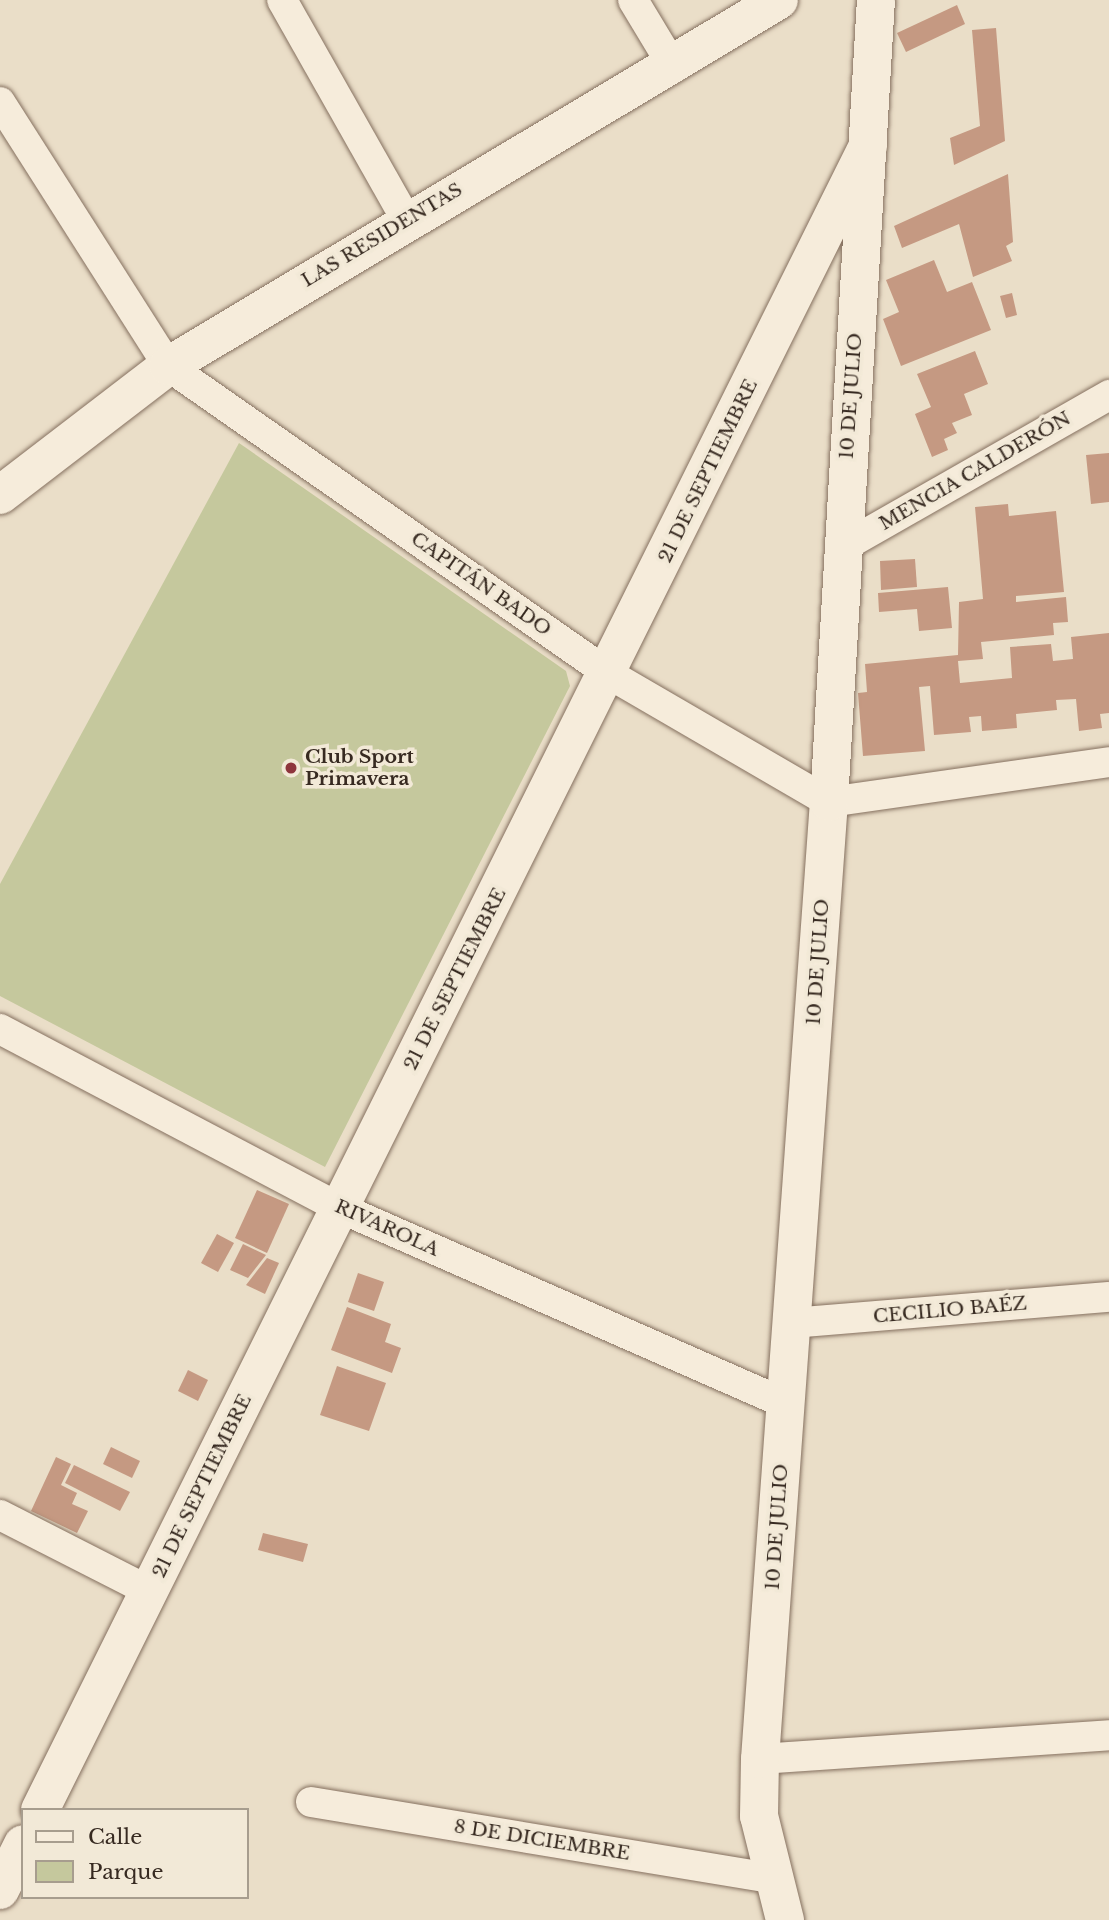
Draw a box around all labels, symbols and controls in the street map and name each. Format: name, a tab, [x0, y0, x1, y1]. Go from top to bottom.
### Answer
street label: LAS RESIDENTAS	[298, 178, 466, 292]
street label: 10 DE JULIO	[835, 332, 867, 460]
street label: 21 DE SEPTIEMBRE	[654, 375, 762, 567]
street label: MENCIA CALDERÓN	[875, 407, 1075, 535]
street label: CAPITÁN BADO	[407, 527, 555, 641]
place label: Club Sport Primavera	[305, 746, 414, 790]
marker: Club Sport Primavera	[283, 760, 299, 776]
street label: 21 DE SEPTIEMBRE	[399, 884, 511, 1074]
street label: 10 DE JULIO	[802, 898, 834, 1026]
street label: RIVAROLA	[331, 1195, 443, 1261]
street label: CECILIO BAÉZ	[872, 1292, 1028, 1328]
street label: 21 DE SEPTIEMBRE	[148, 1390, 256, 1582]
street label: 10 DE JULIO	[761, 1463, 793, 1591]
legend	[21, 1808, 248, 1899]
street label: 8 DE DICIEMBRE	[452, 1815, 632, 1865]
text: Calle	[88, 1824, 142, 1850]
text: Parque	[88, 1859, 163, 1885]

